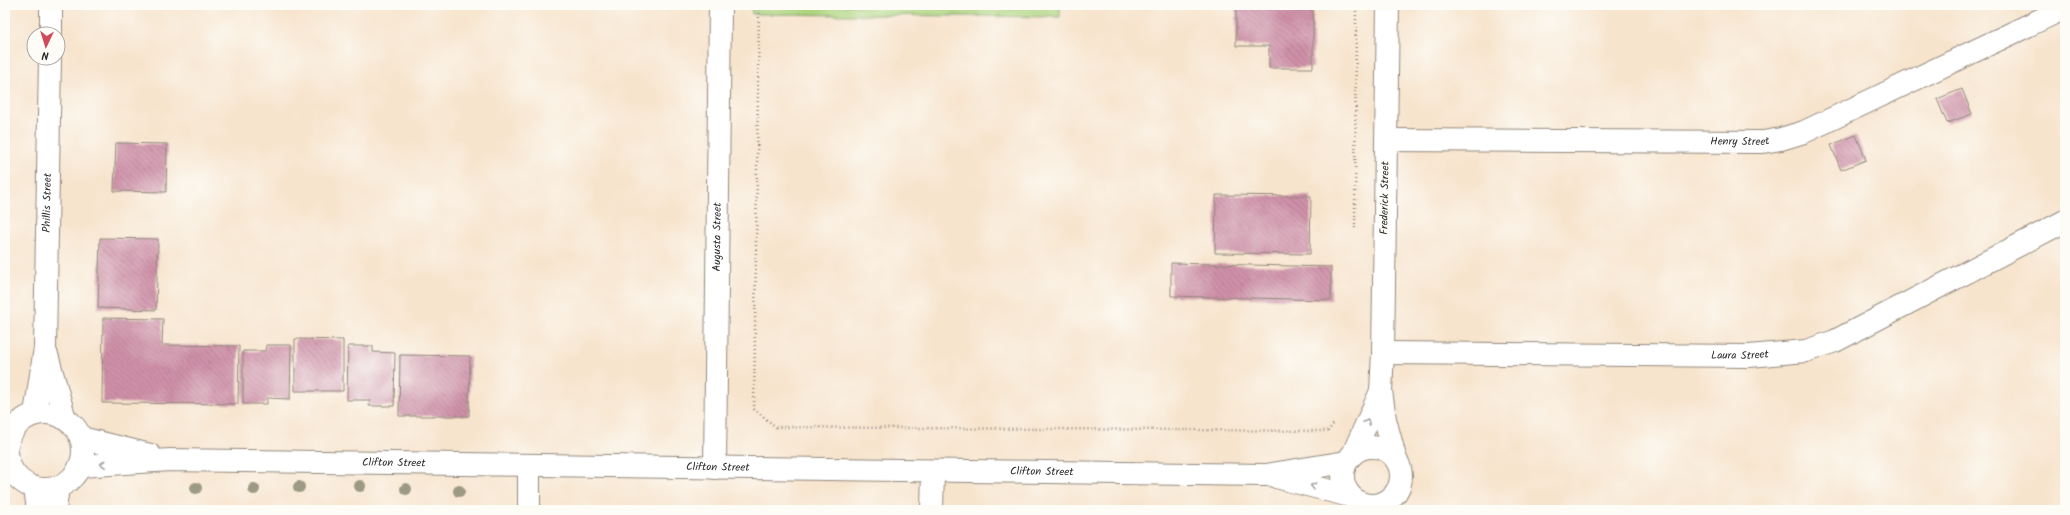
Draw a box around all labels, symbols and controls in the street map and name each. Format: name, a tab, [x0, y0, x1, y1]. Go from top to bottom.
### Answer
north arrow	[26, 26, 66, 66]
text: N	[41, 46, 49, 64]
street label: Henry Street	[1710, 132, 1772, 151]
street label: Frederick Street	[1375, 160, 1395, 235]
street label: Phillis Street	[38, 172, 57, 233]
street label: Augusta Street	[708, 202, 727, 272]
street label: Laura Street	[1711, 345, 1770, 365]
one-way arrow	[1362, 419, 1370, 427]
street label: Clifton Street	[362, 454, 426, 473]
street label: Clifton Street	[686, 458, 750, 477]
one-way arrow	[100, 460, 106, 469]
street label: Clifton Street	[1010, 462, 1074, 481]
one-way arrow	[1309, 483, 1316, 491]

